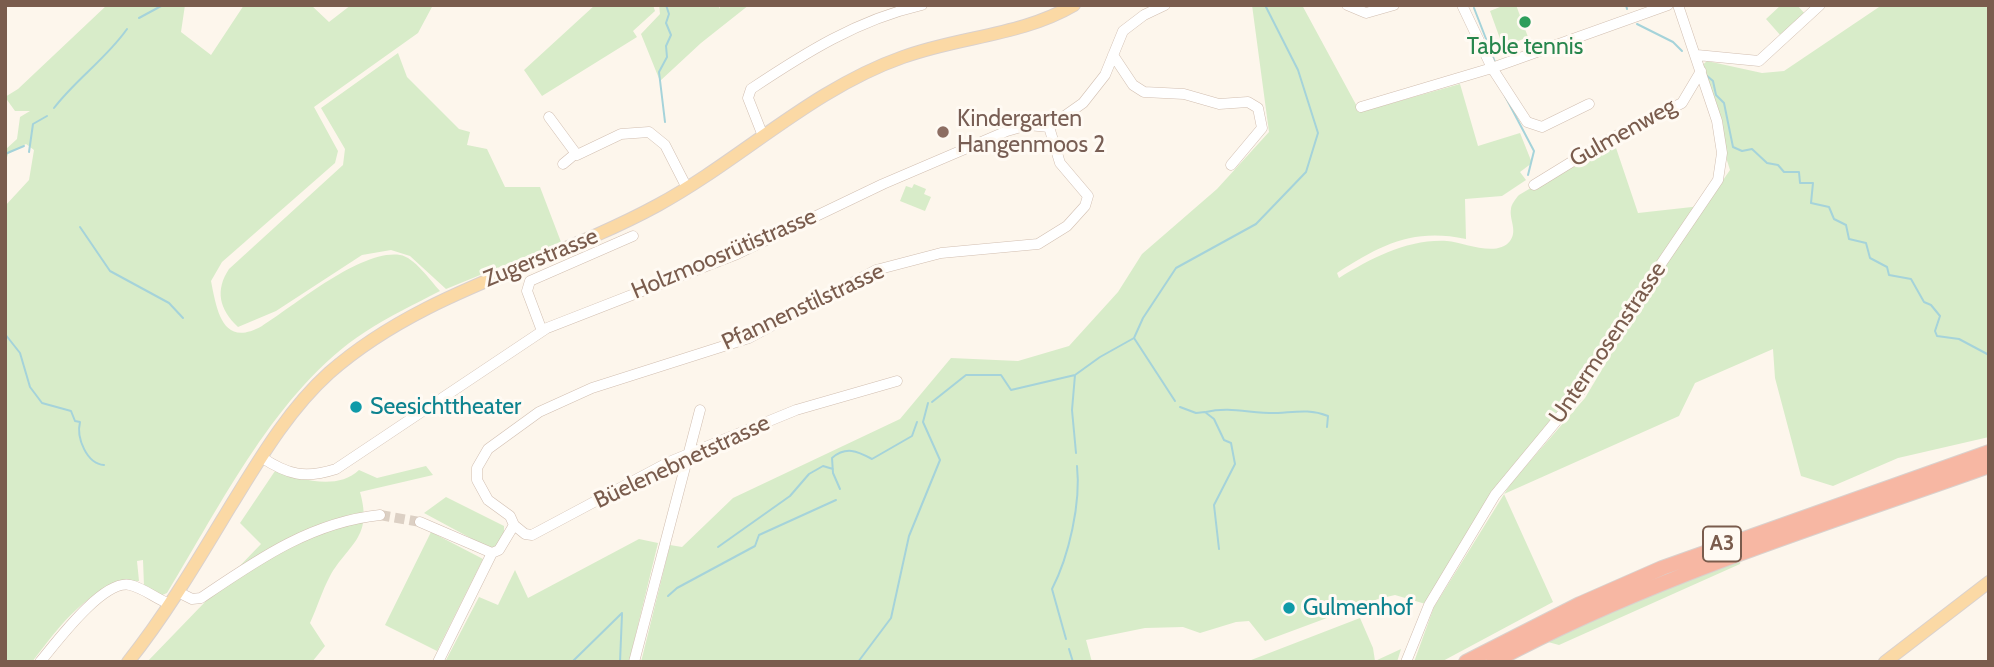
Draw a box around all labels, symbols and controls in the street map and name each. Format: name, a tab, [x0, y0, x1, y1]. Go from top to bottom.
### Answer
marker: Table tennis	[1517, 14, 1533, 30]
place label: Table tennis	[1467, 33, 1583, 61]
street label: Gulmenweg	[1565, 93, 1681, 173]
place label: Kindergarten Hangenmoos 2	[957, 105, 1105, 159]
marker: Kindergarten Hangenmoos 2	[935, 124, 951, 140]
street label: Holzmoosrütistrasse	[627, 203, 821, 305]
street label: Zugerstrasse	[480, 223, 602, 293]
street label: Pfannenstilstrasse	[717, 257, 889, 357]
street label: Untermosenstrasse	[1544, 257, 1672, 429]
place label: Seesichttheater	[370, 393, 521, 421]
marker: Seesichttheater	[348, 399, 364, 415]
street label: Büelenebnetstrasse	[590, 409, 774, 515]
road number: A3	[1703, 526, 1741, 562]
place label: Gulmenhof	[1303, 594, 1413, 622]
marker: Gulmenhof	[1281, 600, 1297, 616]

